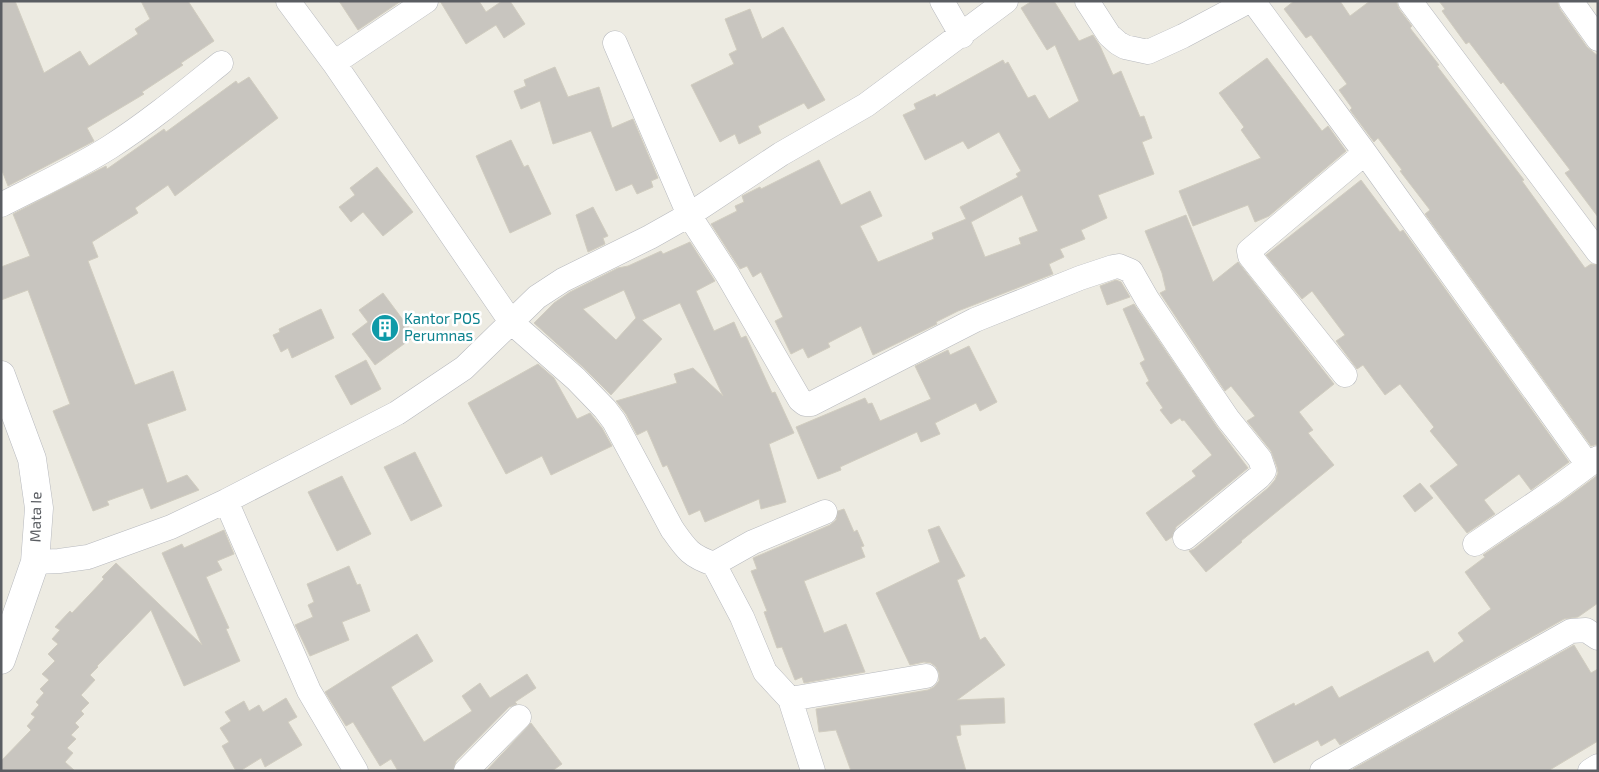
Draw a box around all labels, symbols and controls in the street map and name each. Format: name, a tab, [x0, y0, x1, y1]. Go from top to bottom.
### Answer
place label: Kantor POS Perumnas	[404, 309, 480, 344]
building icon: Kantor POS Perumnas	[370, 313, 400, 343]
street label: Mata Ie	[26, 491, 44, 542]

